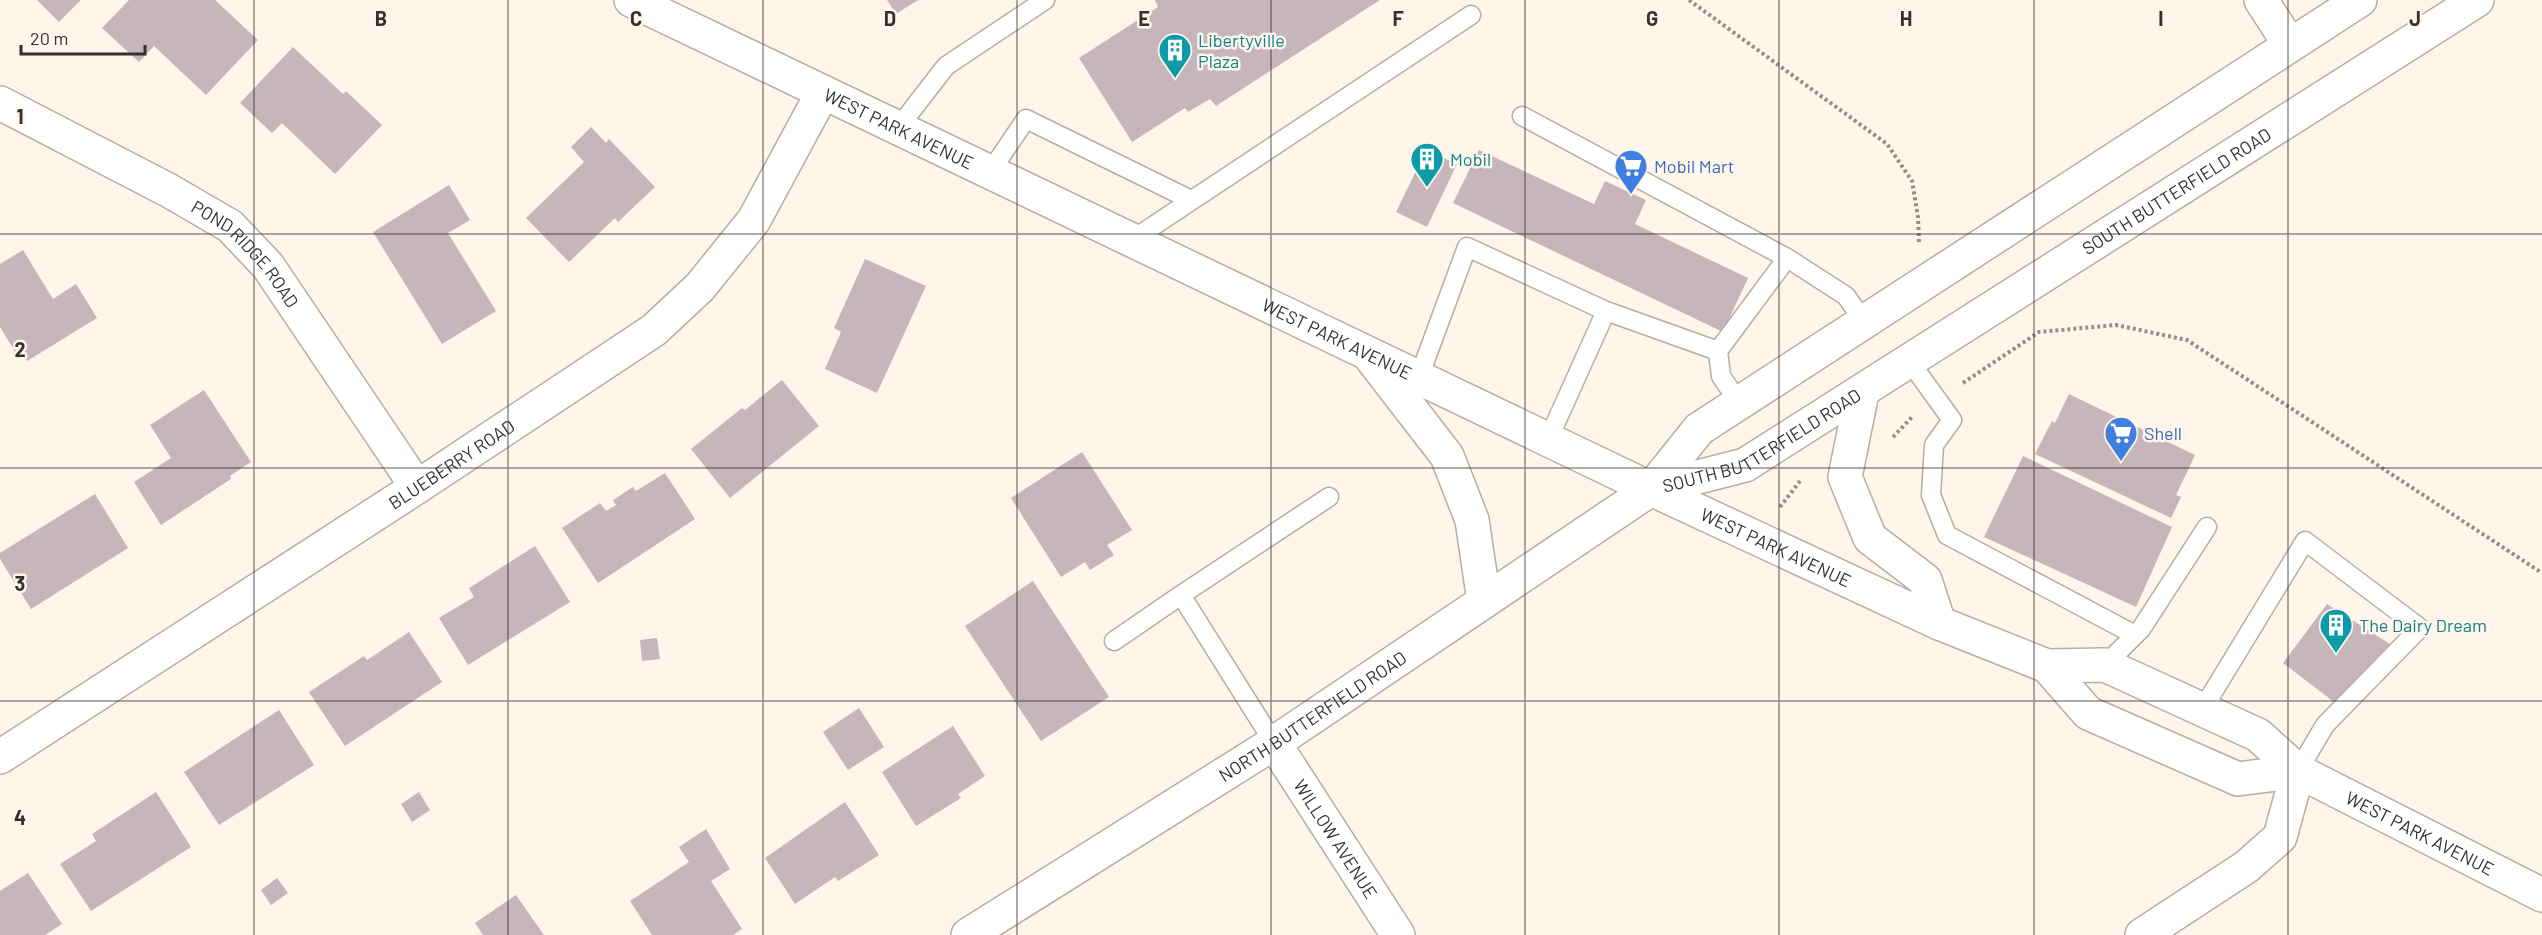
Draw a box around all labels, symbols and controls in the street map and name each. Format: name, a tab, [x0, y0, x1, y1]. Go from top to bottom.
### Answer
text: B	[375, 6, 387, 30]
text: C	[630, 6, 642, 30]
text: D	[884, 6, 896, 30]
text: E	[1138, 6, 1150, 30]
text: F	[1392, 6, 1404, 30]
text: G	[1646, 6, 1658, 30]
text: H	[1900, 6, 1912, 30]
text: I	[2158, 6, 2164, 30]
text: J	[2409, 6, 2421, 30]
scale bar	[21, 18, 146, 56]
text: 20 m	[30, 27, 68, 49]
place label: Libertyville Plaza	[1198, 29, 1285, 72]
building icon: Libertyville Plaza	[1157, 32, 1193, 79]
street label: WEST PARK AVENUE	[820, 83, 977, 174]
text: 1	[16, 104, 24, 128]
street label: SOUTH BUTTERFIELD ROAD	[2078, 123, 2275, 259]
building icon: Mobil	[1409, 141, 1445, 188]
place label: Mobil	[1450, 148, 1491, 170]
supermarket icon: Mobil Mart	[1613, 148, 1649, 195]
place label: Mobil Mart	[1654, 155, 1734, 177]
street label: POND RIDGE ROAD	[188, 195, 304, 312]
street label: WEST PARK AVENUE	[1259, 293, 1415, 384]
text: 2	[14, 337, 26, 361]
street label: SOUTH BUTTERFIELD ROAD	[1660, 383, 1865, 497]
street label: BLUEBERRY ROAD	[384, 415, 518, 514]
supermarket icon: Shell	[2103, 415, 2139, 462]
place label: Shell	[2144, 422, 2182, 444]
street label: WEST PARK AVENUE	[1697, 503, 1855, 592]
text: 3	[15, 571, 25, 595]
building icon: The Dairy Dream	[2318, 607, 2354, 654]
place label: The Dairy Dream	[2359, 614, 2487, 636]
street label: NORTH BUTTERFIELD ROAD	[1214, 646, 1410, 786]
street label: WILLOW AVENUE	[1289, 775, 1382, 902]
street label: WEST PARK AVENUE	[2342, 786, 2498, 880]
text: 4	[14, 805, 26, 829]

